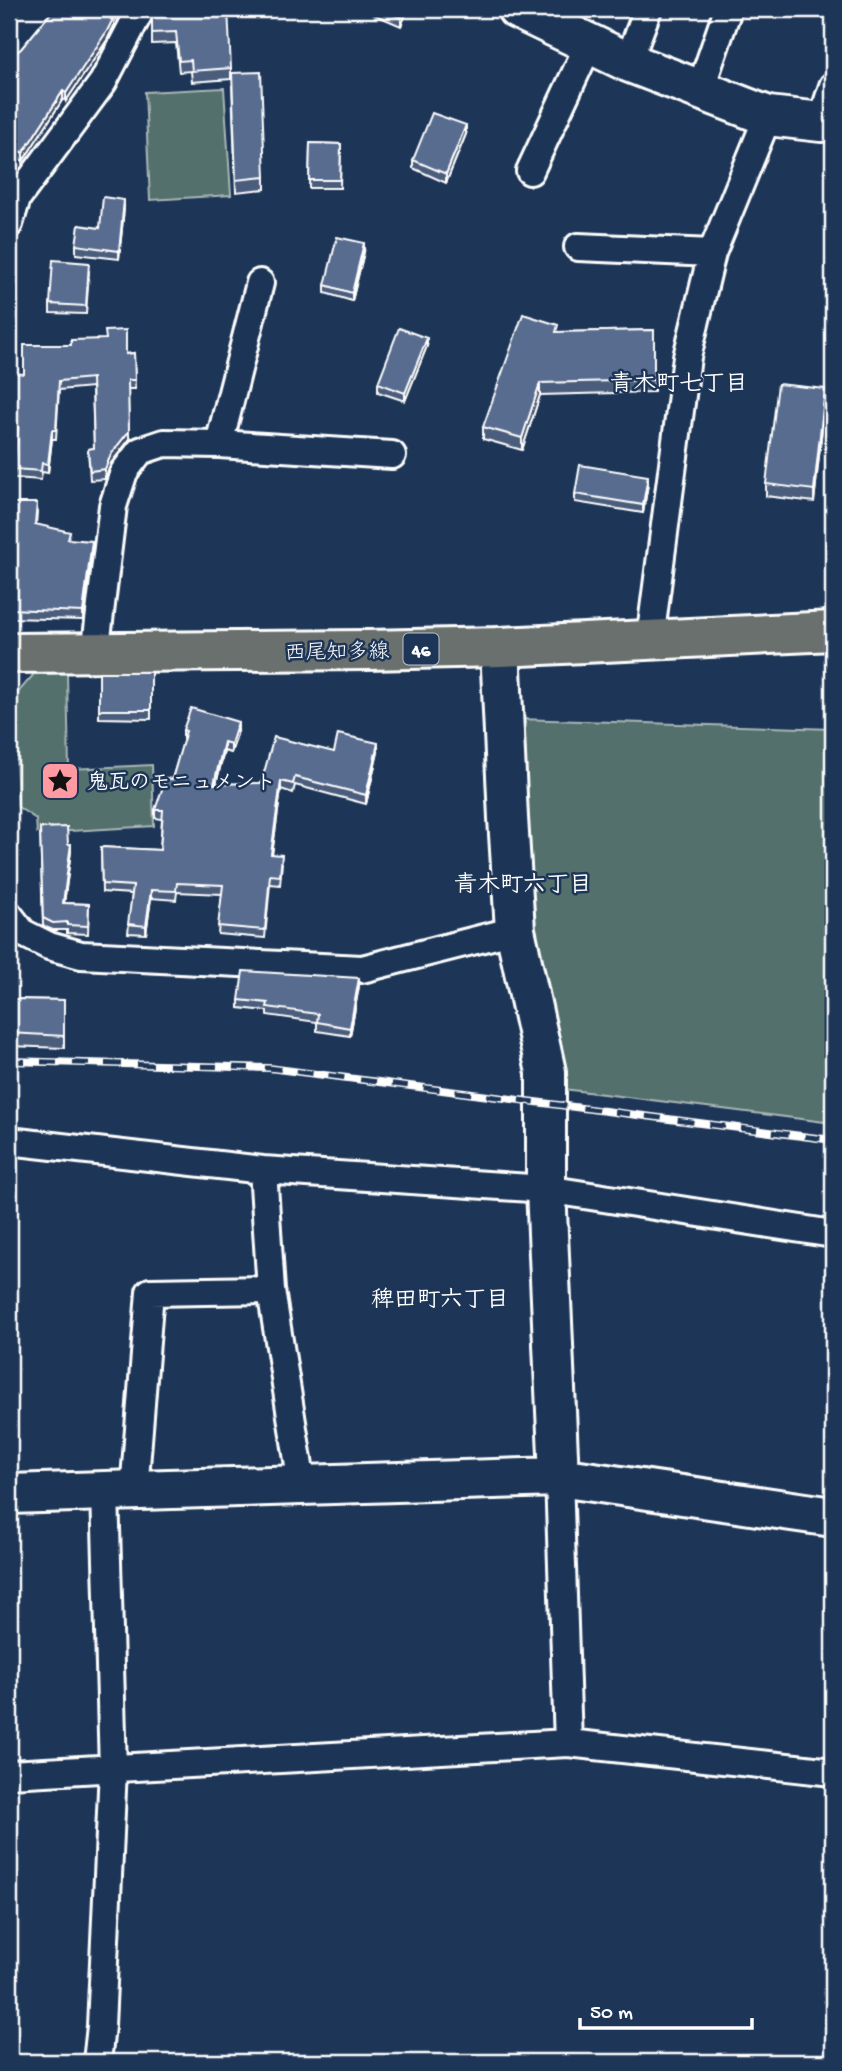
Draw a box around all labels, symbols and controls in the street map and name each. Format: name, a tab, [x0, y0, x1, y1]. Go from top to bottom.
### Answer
district label: 青木町七丁目	[610, 371, 748, 399]
road number: 46	[404, 634, 438, 664]
street label: 西尾知多線	[284, 639, 390, 668]
place icon: 鬼瓦のモニュメント	[39, 760, 81, 802]
place label: 鬼瓦のモニュメント	[87, 770, 276, 797]
district label: 青木町六丁目	[454, 872, 592, 900]
district label: 稗田町六丁目	[371, 1287, 509, 1315]
scale bar	[580, 1987, 751, 2031]
text: 50 m	[590, 2002, 633, 2027]

